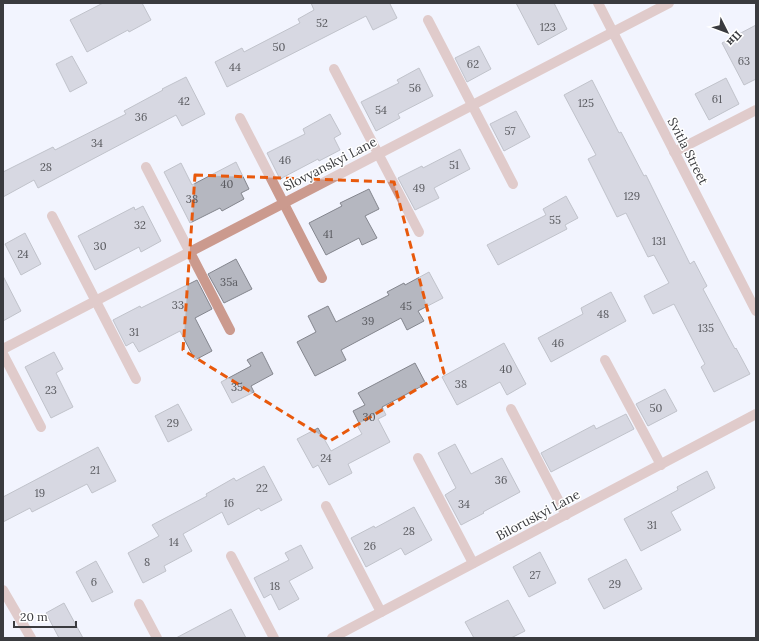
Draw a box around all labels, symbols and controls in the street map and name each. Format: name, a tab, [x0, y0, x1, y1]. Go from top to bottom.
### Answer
north arrow	[707, 12, 747, 52]
house number: 52	[316, 16, 328, 30]
house number: 123	[540, 20, 556, 34]
text: Пн	[724, 28, 745, 49]
house number: 50	[273, 40, 286, 54]
house number: 63	[738, 54, 750, 68]
house number: 62	[467, 57, 479, 71]
house number: 44	[229, 60, 241, 74]
house number: 56	[409, 81, 421, 95]
house number: 61	[712, 92, 722, 106]
house number: 42	[178, 94, 190, 108]
house number: 125	[578, 96, 594, 110]
house number: 54	[375, 103, 387, 117]
house number: 36	[135, 110, 147, 124]
street label: Svitla Street	[664, 114, 712, 188]
house number: 57	[504, 124, 516, 138]
street label: Slovyanskyi Lane	[280, 133, 380, 195]
house number: 34	[91, 136, 103, 150]
house number: 46	[279, 153, 291, 167]
house number: 51	[449, 158, 459, 172]
house number: 28	[40, 160, 52, 174]
house number: 40	[221, 177, 234, 191]
house number: 49	[413, 181, 425, 195]
house number: 129	[624, 189, 640, 203]
house number: 38	[186, 192, 198, 206]
house number: 55	[549, 213, 561, 227]
house number: 32	[134, 218, 146, 232]
house number: 41	[323, 227, 333, 241]
house number: 131	[652, 234, 666, 248]
house number: 30	[94, 239, 107, 253]
house number: 24	[17, 247, 29, 261]
house number: 35а	[220, 275, 238, 289]
house number: 33	[172, 298, 184, 312]
house number: 45	[400, 299, 412, 313]
house number: 48	[597, 307, 609, 321]
house number: 39	[362, 314, 374, 328]
house number: 135	[698, 321, 714, 335]
house number: 31	[129, 325, 139, 339]
house number: 46	[552, 336, 564, 350]
house number: 40	[500, 362, 513, 376]
house number: 38	[455, 377, 467, 391]
house number: 35	[231, 380, 243, 394]
house number: 23	[45, 383, 57, 397]
house number: 50	[650, 401, 663, 415]
house number: 30	[363, 410, 376, 424]
house number: 29	[167, 416, 179, 430]
house number: 24	[320, 451, 332, 465]
house number: 21	[90, 463, 100, 477]
house number: 36	[495, 473, 507, 487]
house number: 22	[256, 481, 268, 495]
house number: 19	[35, 486, 45, 500]
street label: Biloruskyi Lane	[493, 486, 583, 544]
house number: 16	[224, 496, 234, 510]
house number: 34	[458, 497, 470, 511]
house number: 31	[647, 518, 657, 532]
house number: 28	[403, 524, 415, 538]
house number: 14	[169, 535, 179, 549]
house number: 26	[364, 539, 376, 553]
house number: 8	[144, 555, 150, 569]
house number: 27	[530, 568, 540, 582]
house number: 6	[91, 575, 97, 589]
house number: 29	[609, 577, 621, 591]
house number: 18	[270, 579, 280, 593]
scale bar	[14, 603, 76, 629]
text: 20 m	[20, 609, 48, 624]

